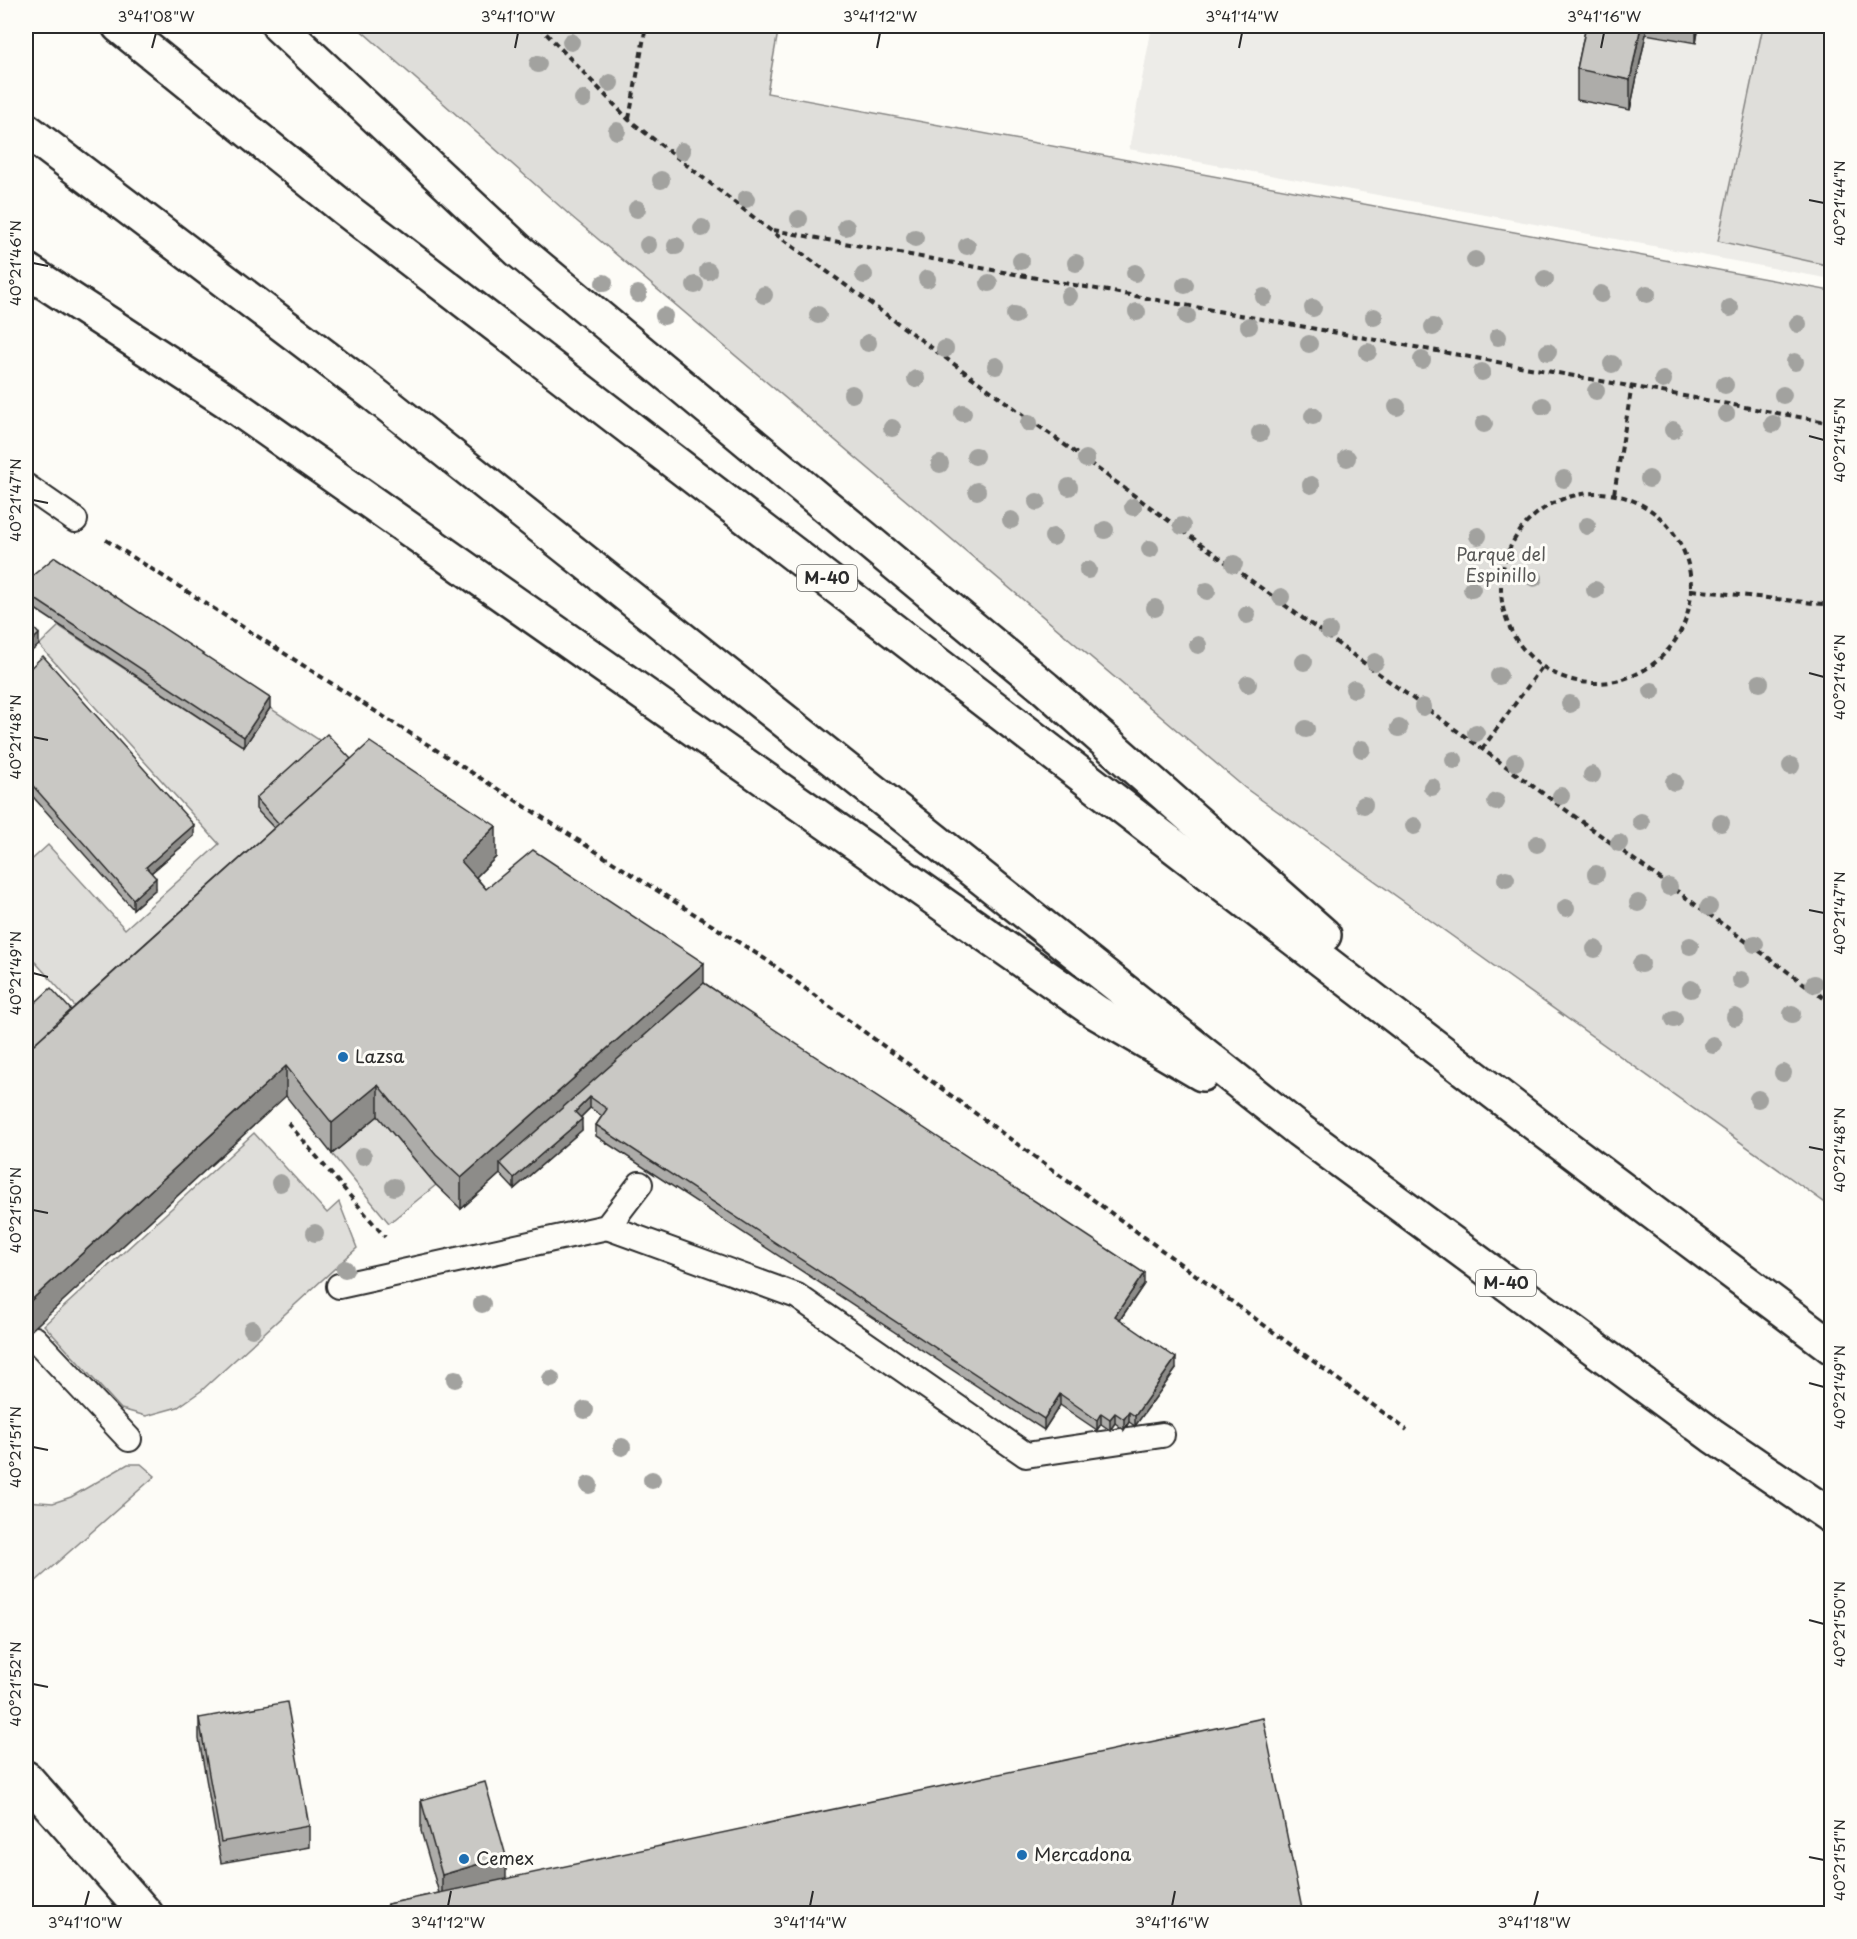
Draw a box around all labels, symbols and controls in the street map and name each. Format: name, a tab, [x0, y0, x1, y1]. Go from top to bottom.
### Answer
text: 3°41'08"W	[117, 4, 195, 27]
text: 3°41'10"W	[481, 4, 556, 27]
text: 3°41'12"W	[843, 4, 918, 27]
text: 3°41'14"W	[1205, 4, 1279, 27]
text: 3°41'16"W	[1567, 4, 1642, 27]
text: 40°21'44"N	[1827, 160, 1850, 246]
text: 40°21'46"N	[3, 220, 26, 306]
text: 40°21'45"N	[1827, 397, 1850, 483]
text: 40°21'47"N	[3, 458, 26, 542]
park label: Parque del Espinillo	[1456, 540, 1546, 588]
road number: M-40	[797, 565, 857, 591]
text: 40°21'46"N	[1827, 634, 1850, 720]
text: 40°21'48"N	[3, 694, 26, 780]
text: 40°21'47"N	[1827, 871, 1850, 955]
text: 40°21'49"N	[3, 931, 26, 1015]
place label: Lazsa	[355, 1042, 405, 1069]
marker: Lazsa	[336, 1050, 350, 1064]
text: 40°21'48"N	[1827, 1107, 1850, 1193]
text: 40°21'50"N	[3, 1167, 26, 1253]
road number: M-40	[1476, 1270, 1536, 1296]
text: 40°21'49"N	[1827, 1345, 1850, 1429]
text: 40°21'51"N	[3, 1406, 26, 1488]
text: 40°21'50"N	[1827, 1581, 1850, 1667]
text: 40°21'52"N	[3, 1641, 26, 1727]
text: 40°21'51"N	[1827, 1819, 1850, 1901]
place label: Mercadona	[1034, 1840, 1132, 1867]
place label: Cemex	[476, 1844, 534, 1871]
marker: Mercadona	[1015, 1848, 1029, 1862]
marker: Cemex	[457, 1852, 471, 1866]
text: 3°41'10"W	[48, 1910, 123, 1933]
text: 3°41'12"W	[411, 1910, 486, 1933]
text: 3°41'14"W	[773, 1910, 847, 1933]
text: 3°41'16"W	[1135, 1910, 1210, 1933]
text: 3°41'18"W	[1497, 1910, 1571, 1933]

